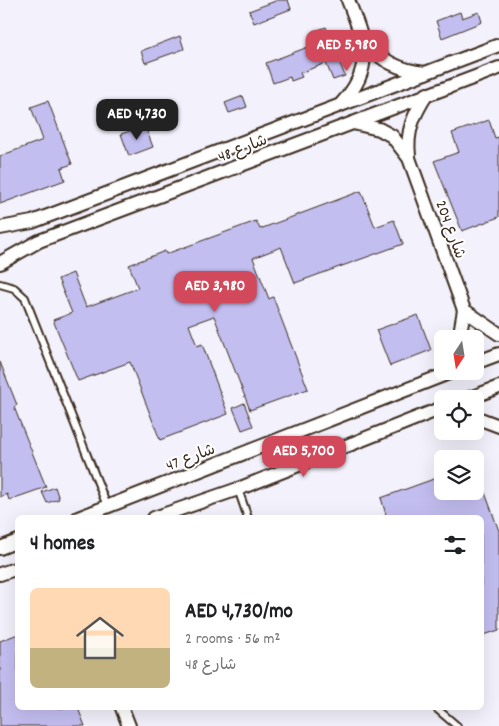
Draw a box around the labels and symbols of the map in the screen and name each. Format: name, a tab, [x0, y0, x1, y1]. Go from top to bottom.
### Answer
pin: AED 5,980	[290, 30, 404, 72]
pin: AED 4,730	[80, 98, 194, 141]
street label: شارع 48	[215, 129, 271, 169]
street label: شارع 204	[428, 197, 471, 262]
pin: AED 3,980	[158, 270, 272, 313]
north arrow	[434, 330, 484, 380]
pin: AED 5,700	[247, 436, 361, 478]
street label: شارع 47	[163, 438, 219, 478]

